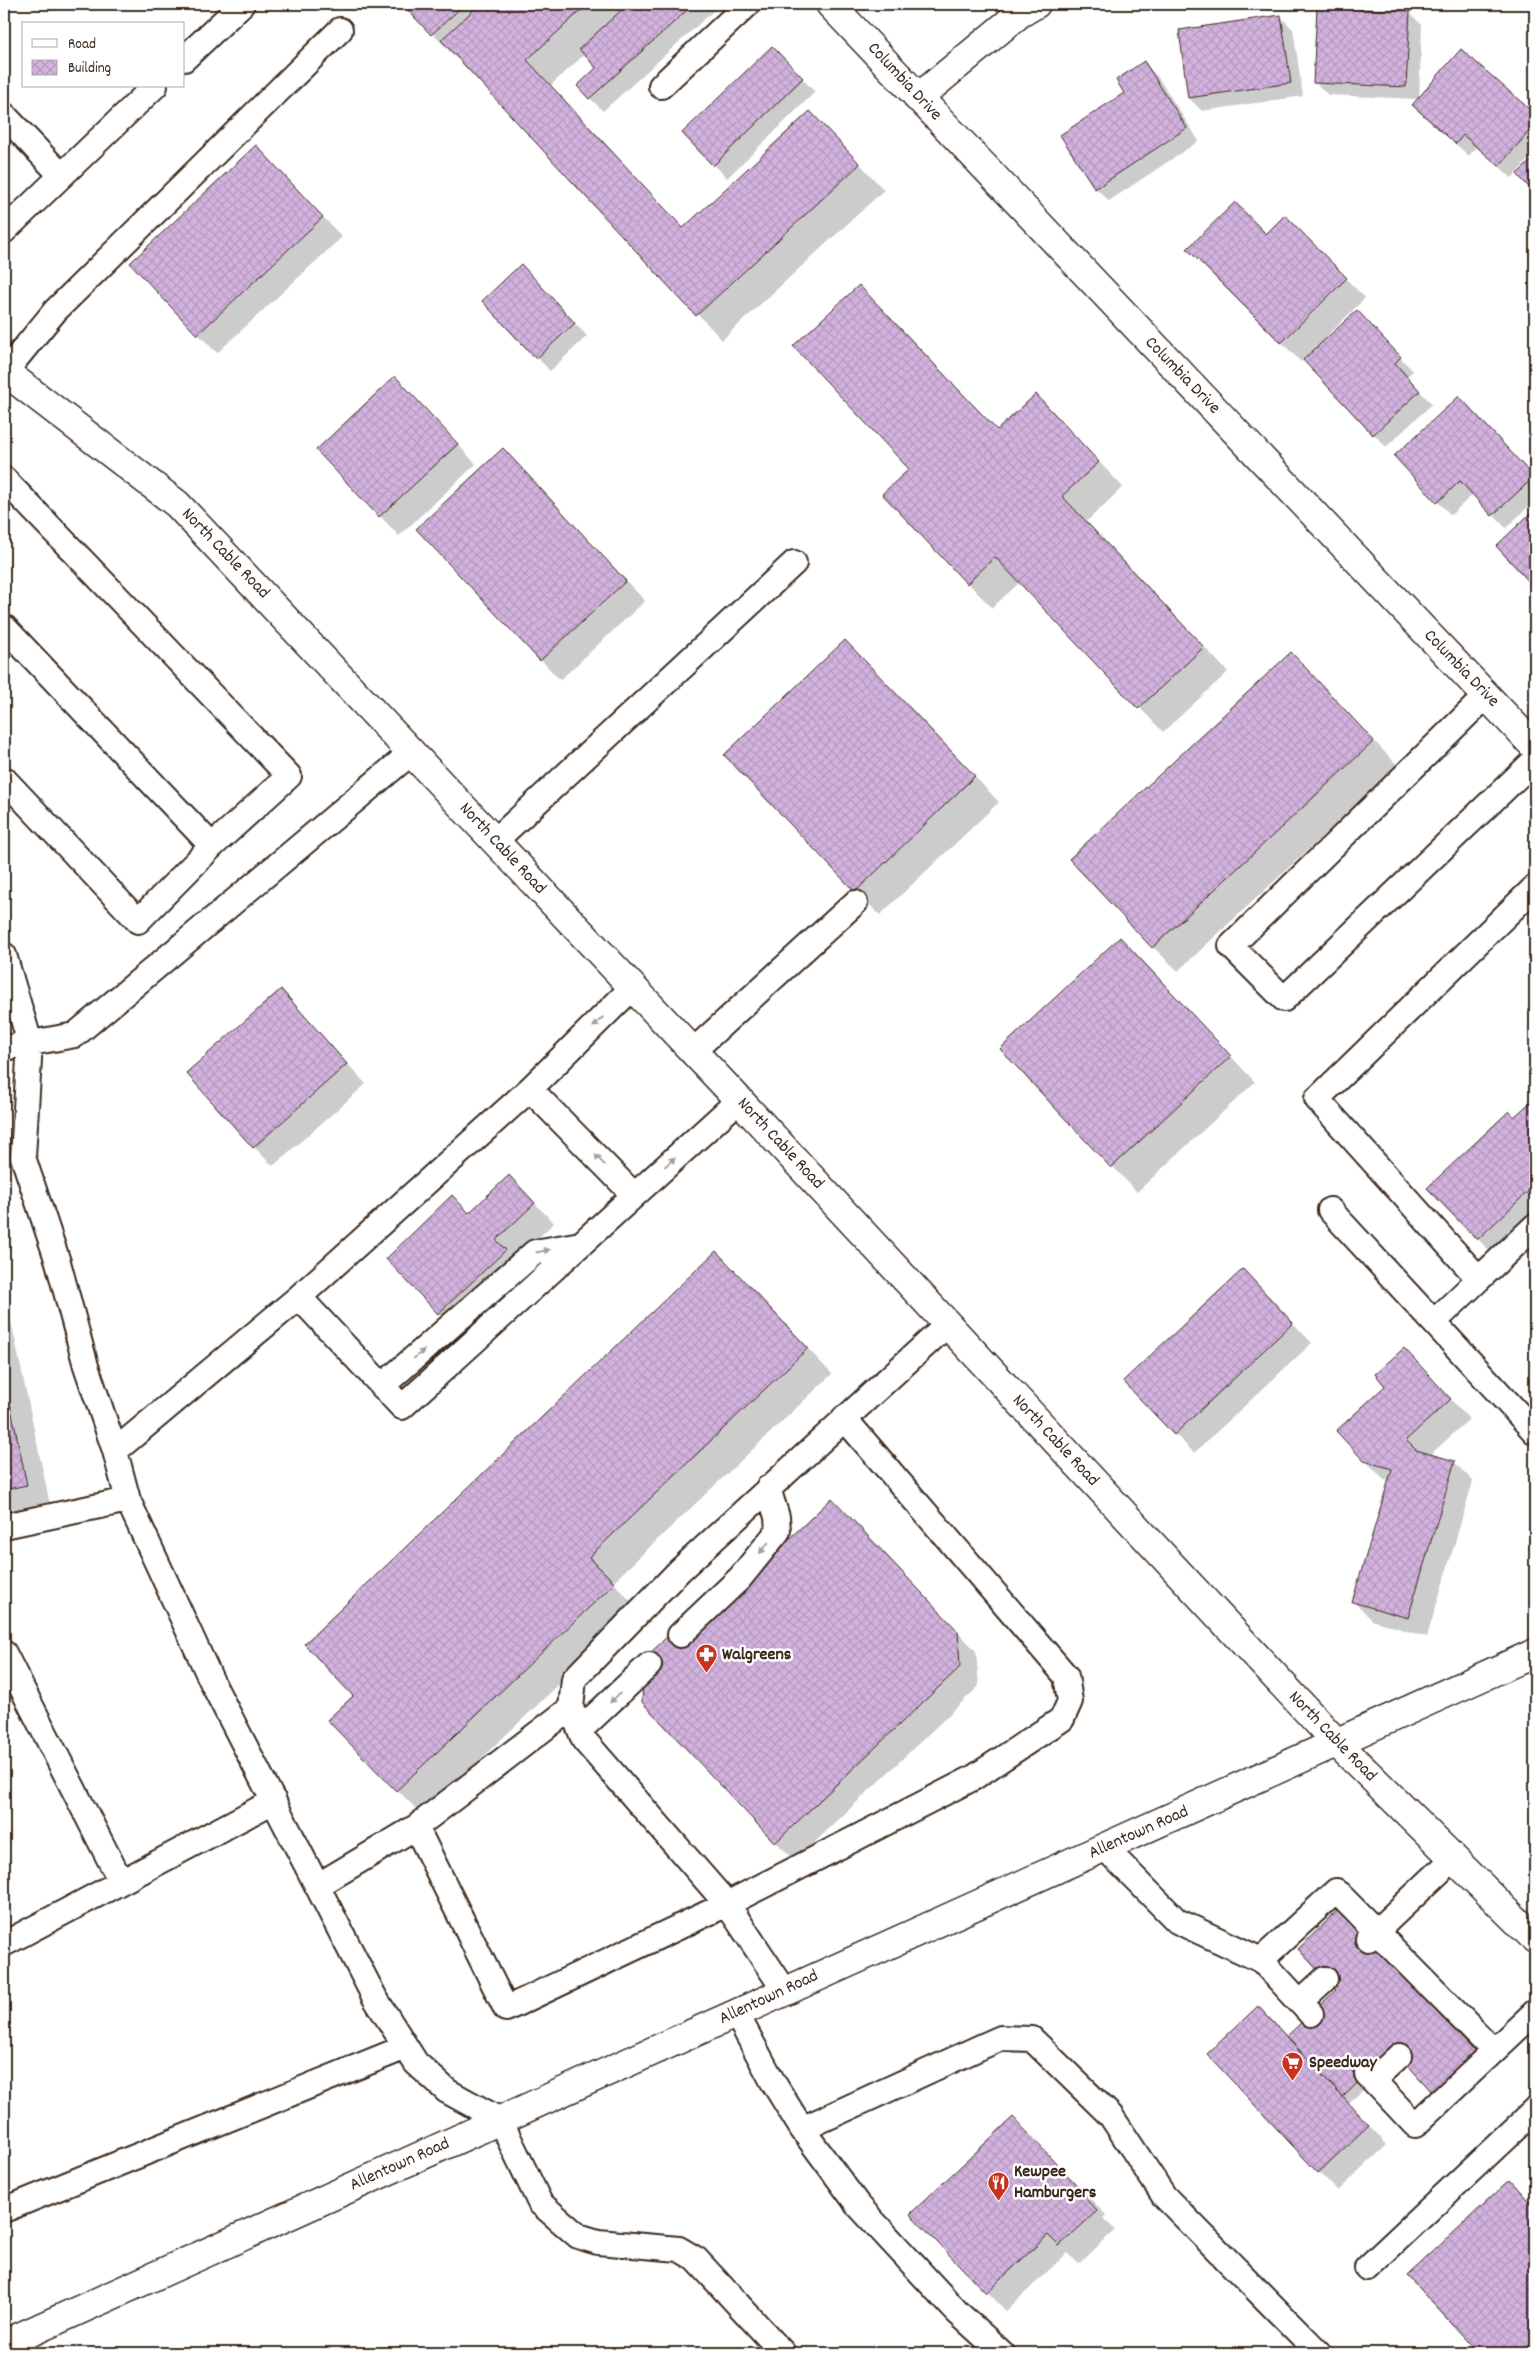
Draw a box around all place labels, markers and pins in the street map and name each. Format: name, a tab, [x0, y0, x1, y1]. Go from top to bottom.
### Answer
pharmacy icon: Walgreens	[694, 1643, 718, 1674]
place label: Walgreens	[722, 1643, 792, 1668]
supermarket icon: Speedway	[1281, 2051, 1305, 2082]
place label: Speedway	[1309, 2051, 1378, 2076]
place label: Kewpee Hamburgers	[1014, 2160, 1097, 2206]
restaurant icon: Kewpee Hamburgers	[986, 2170, 1010, 2201]

